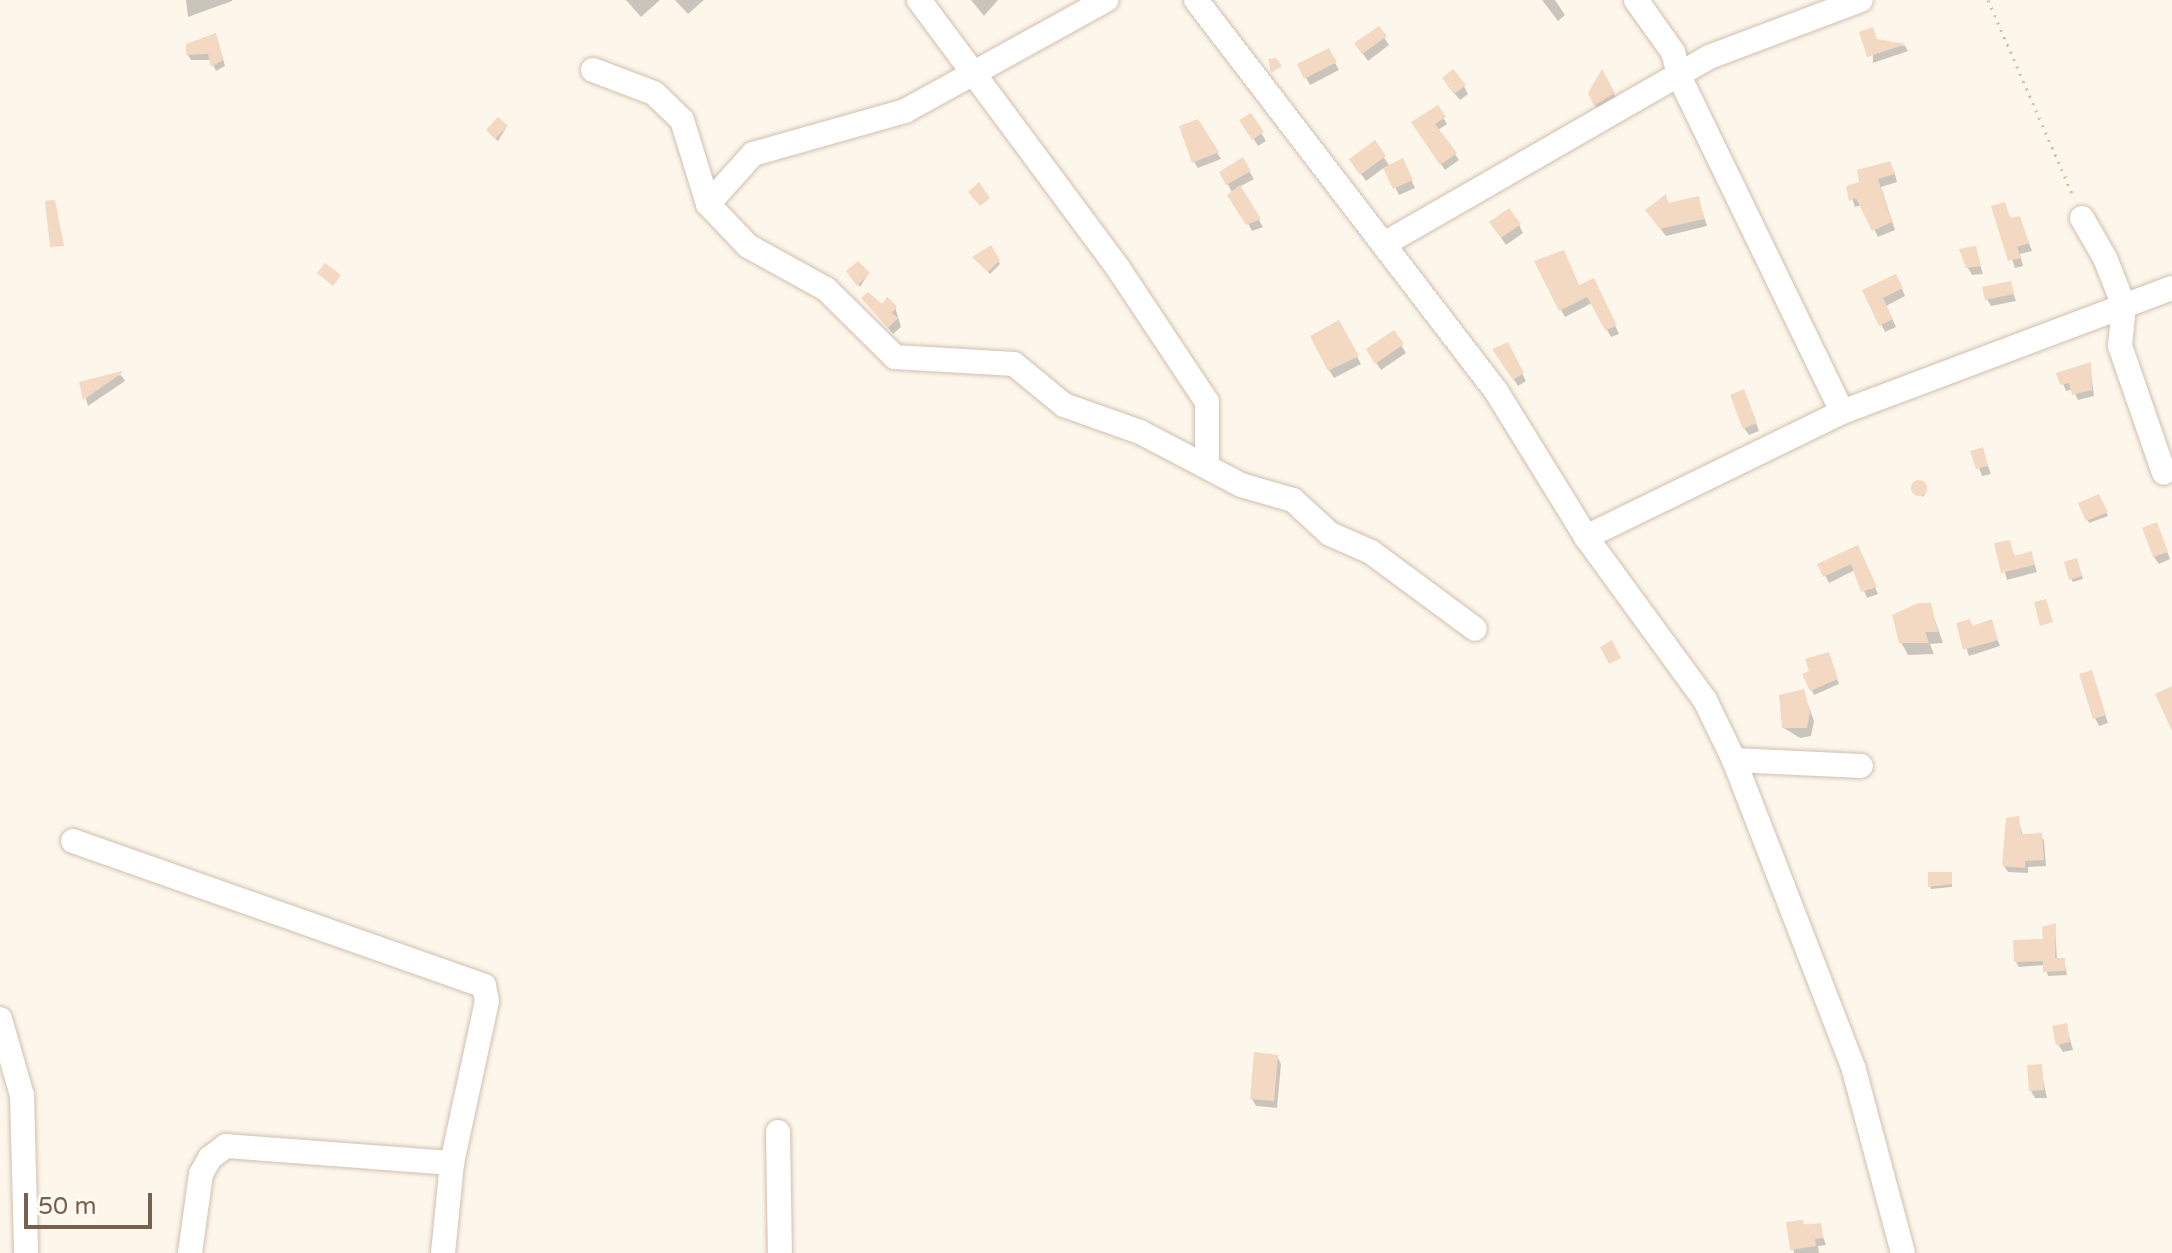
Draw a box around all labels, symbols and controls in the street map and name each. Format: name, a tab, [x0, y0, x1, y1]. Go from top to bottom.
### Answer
scale bar	[28, 1177, 156, 1227]
text: 50 m	[38, 1192, 96, 1221]

